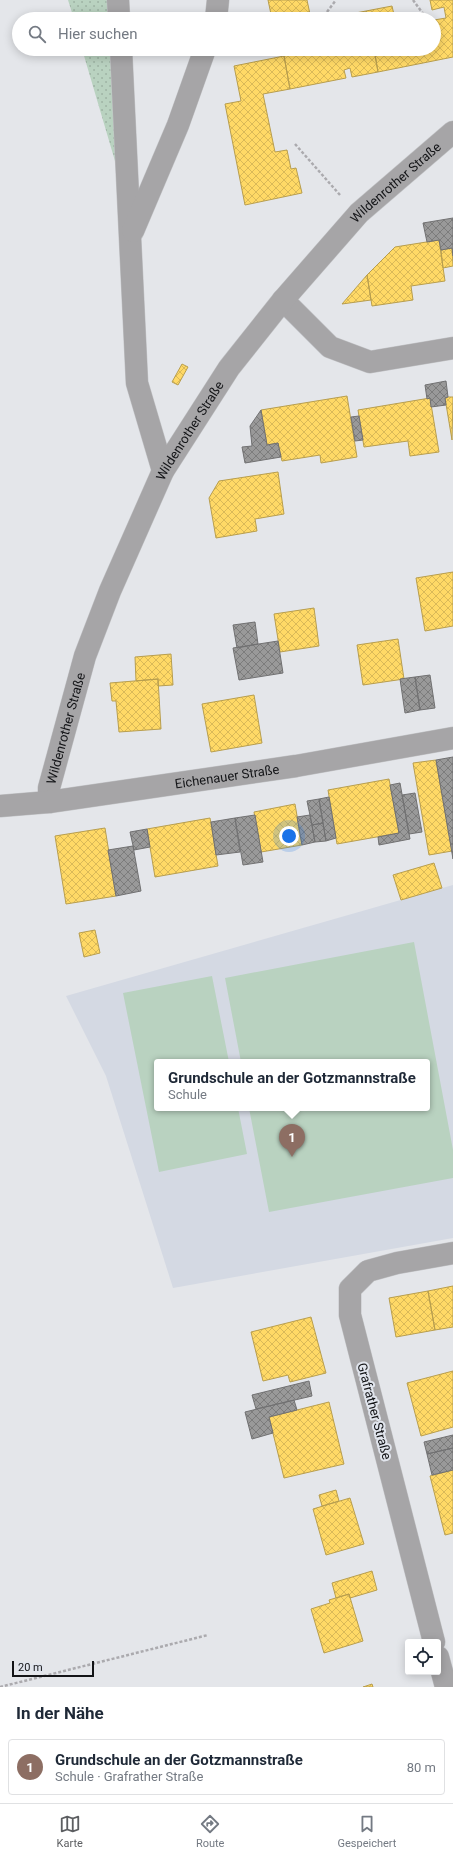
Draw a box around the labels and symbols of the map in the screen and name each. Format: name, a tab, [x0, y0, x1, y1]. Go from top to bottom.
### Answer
street label: Wildenrother Straße	[347, 139, 444, 226]
street label: Wildenrother Straße	[153, 378, 227, 483]
street label: Wildenrother Straße	[43, 671, 88, 786]
street label: Eichenauer Straße	[174, 762, 280, 792]
your location	[279, 826, 299, 846]
pin: 1	[279, 1124, 305, 1157]
street label: Grafrather Straße	[354, 1361, 395, 1461]
scale bar	[12, 1659, 94, 1678]

